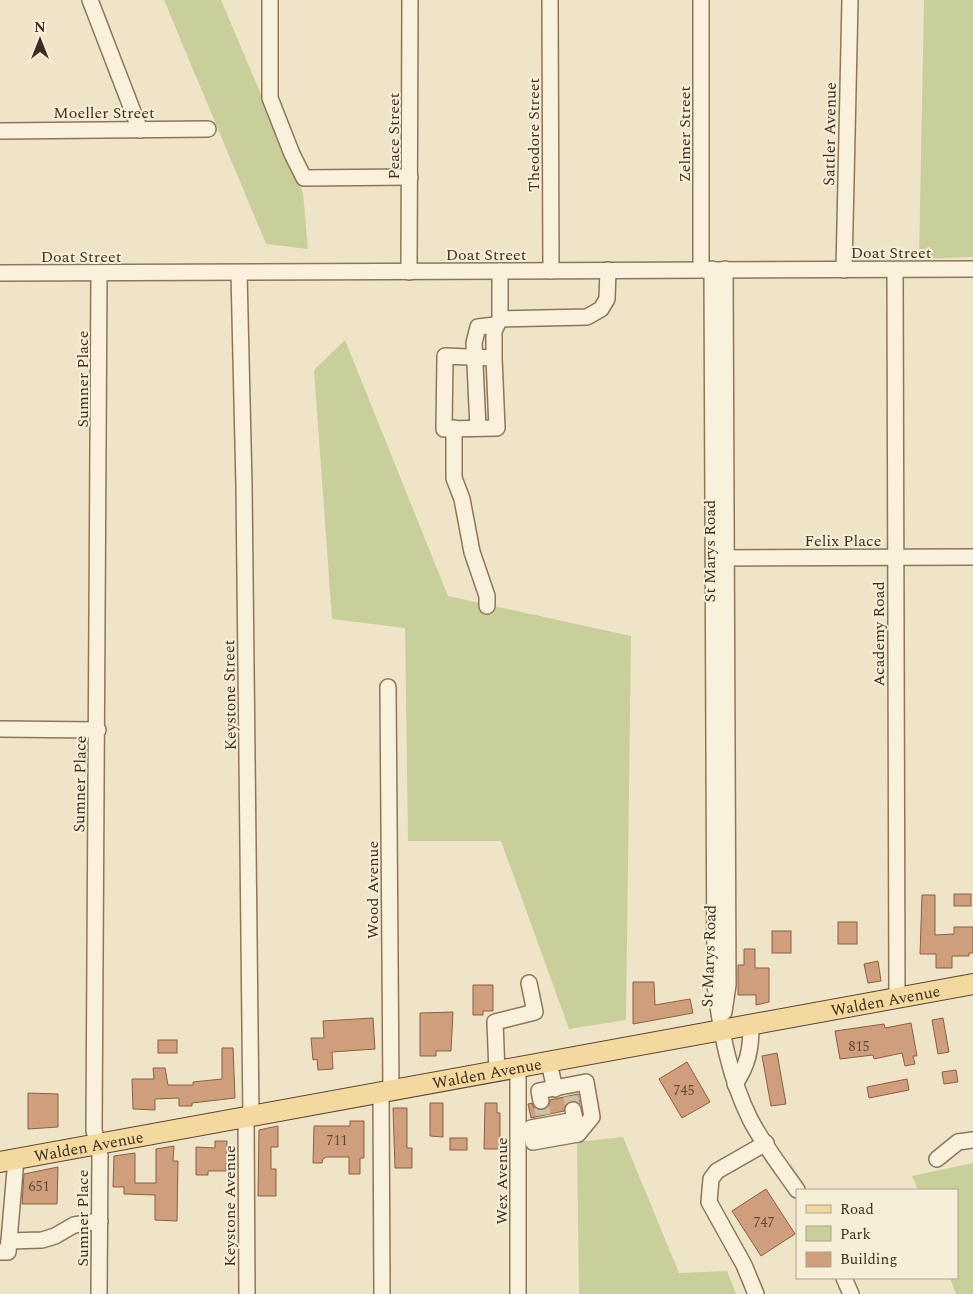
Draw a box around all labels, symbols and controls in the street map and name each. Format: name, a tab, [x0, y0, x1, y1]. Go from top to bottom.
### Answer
north arrow	[15, 15, 65, 65]
text: N	[34, 17, 46, 38]
street label: Theodore Street	[522, 78, 546, 192]
street label: Sattler Avenue	[817, 82, 843, 186]
street label: Zelmer Street	[673, 86, 697, 182]
street label: Peace Street	[382, 92, 406, 179]
street label: Moeller Street	[53, 101, 155, 125]
street label: Doat Street	[851, 241, 932, 265]
street label: Doat Street	[446, 243, 527, 267]
street label: Doat Street	[41, 245, 122, 269]
street label: Sumner Place	[71, 331, 95, 427]
street label: St Marys Road	[698, 500, 722, 602]
street label: Felix Place	[805, 529, 881, 553]
street label: Academy Road	[867, 581, 891, 687]
street label: Keystone Street	[217, 639, 243, 751]
street label: Sumner Place	[67, 735, 93, 833]
street label: Wood Avenue	[361, 841, 385, 939]
street label: St Marys Road	[695, 904, 723, 1008]
street label: Walden Avenue	[829, 979, 942, 1023]
house number: 815	[849, 1036, 870, 1057]
street label: Walden Avenue	[430, 1052, 544, 1096]
house number: 745	[674, 1080, 695, 1101]
street label: Walden Avenue	[32, 1125, 145, 1169]
house number: 711	[327, 1130, 348, 1151]
street label: Wex Avenue	[490, 1137, 514, 1225]
street label: Keystone Avenue	[218, 1145, 242, 1267]
street label: Sumner Place	[71, 1170, 95, 1266]
house number: 651	[29, 1176, 50, 1197]
legend	[796, 1189, 958, 1279]
text: Road	[840, 1198, 874, 1221]
house number: 747	[754, 1212, 775, 1233]
text: Park	[840, 1223, 871, 1246]
text: Building	[840, 1248, 897, 1271]

